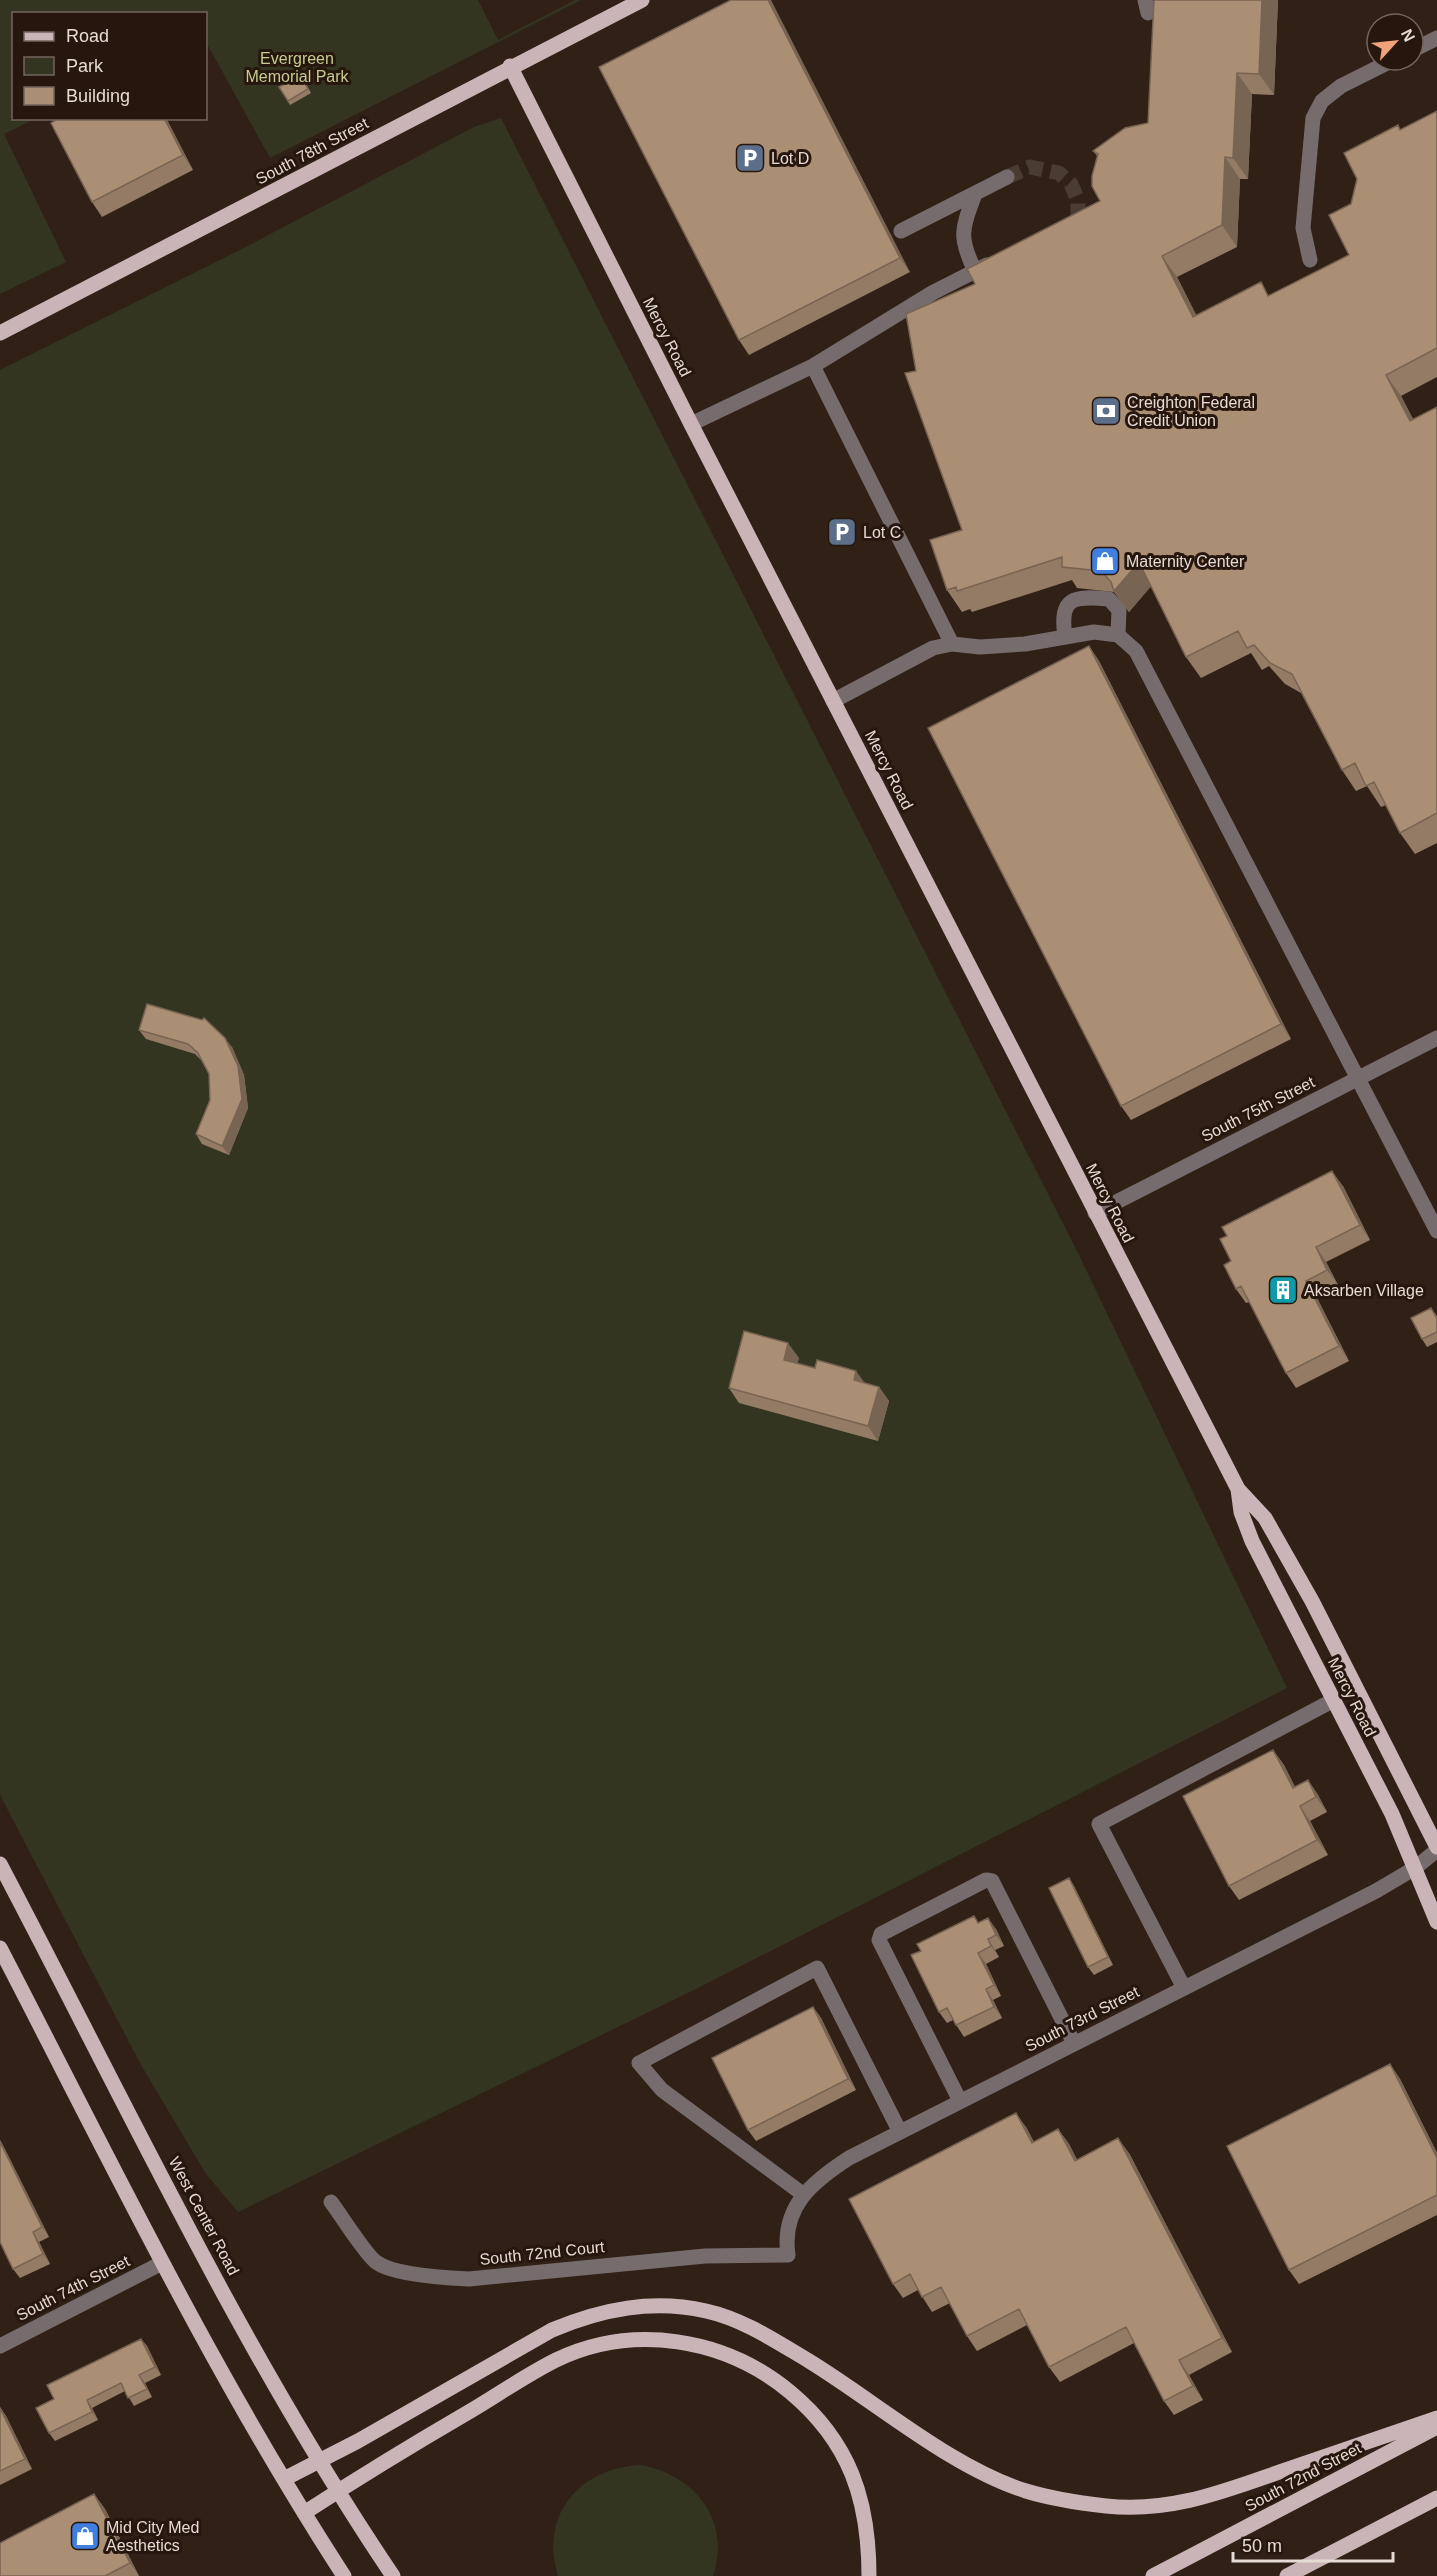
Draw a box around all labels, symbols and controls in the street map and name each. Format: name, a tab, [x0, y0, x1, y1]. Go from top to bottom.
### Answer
legend	[12, 12, 207, 120]
north arrow	[1365, 12, 1425, 72]
text: Road	[66, 26, 109, 46]
text: N	[1398, 26, 1418, 44]
park label: Evergreen Memorial Park	[245, 50, 350, 85]
text: Park	[66, 56, 104, 76]
text: Building	[66, 86, 130, 106]
street label: South 78th Street	[253, 114, 371, 188]
parking icon: Lot D	[734, 142, 766, 174]
place label: Lot D	[771, 150, 809, 167]
street label: Mercy Road	[640, 295, 694, 379]
place label: Creighton Federal Credit Union	[1127, 394, 1255, 429]
bank icon: Creighton Federal Credit Union	[1090, 395, 1122, 427]
parking icon: Lot C	[826, 516, 858, 548]
place label: Lot C	[863, 524, 901, 541]
shop icon: Maternity Center	[1089, 545, 1121, 577]
place label: Maternity Center	[1126, 553, 1245, 570]
street label: Mercy Road	[862, 728, 916, 812]
street label: South 75th Street	[1199, 1073, 1318, 1145]
street label: Mercy Road	[1083, 1161, 1137, 1245]
building icon: Aksarben Village	[1267, 1274, 1299, 1306]
place label: Aksarben Village	[1304, 1282, 1424, 1299]
street label: Mercy Road	[1325, 1655, 1379, 1739]
street label: South 73rd Street	[1022, 1983, 1142, 2055]
street label: West Center Road	[166, 2154, 242, 2278]
street label: South 72nd Court	[479, 2238, 606, 2268]
street label: South 74th Street	[14, 2252, 133, 2324]
street label: South 72nd Street	[1242, 2439, 1364, 2515]
place label: Mid City Med Aesthetics	[106, 2519, 199, 2554]
shop icon: Mid City Med Aesthetics	[69, 2520, 101, 2552]
scale bar	[1233, 2525, 1394, 2563]
text: 50 m	[1242, 2536, 1282, 2556]

